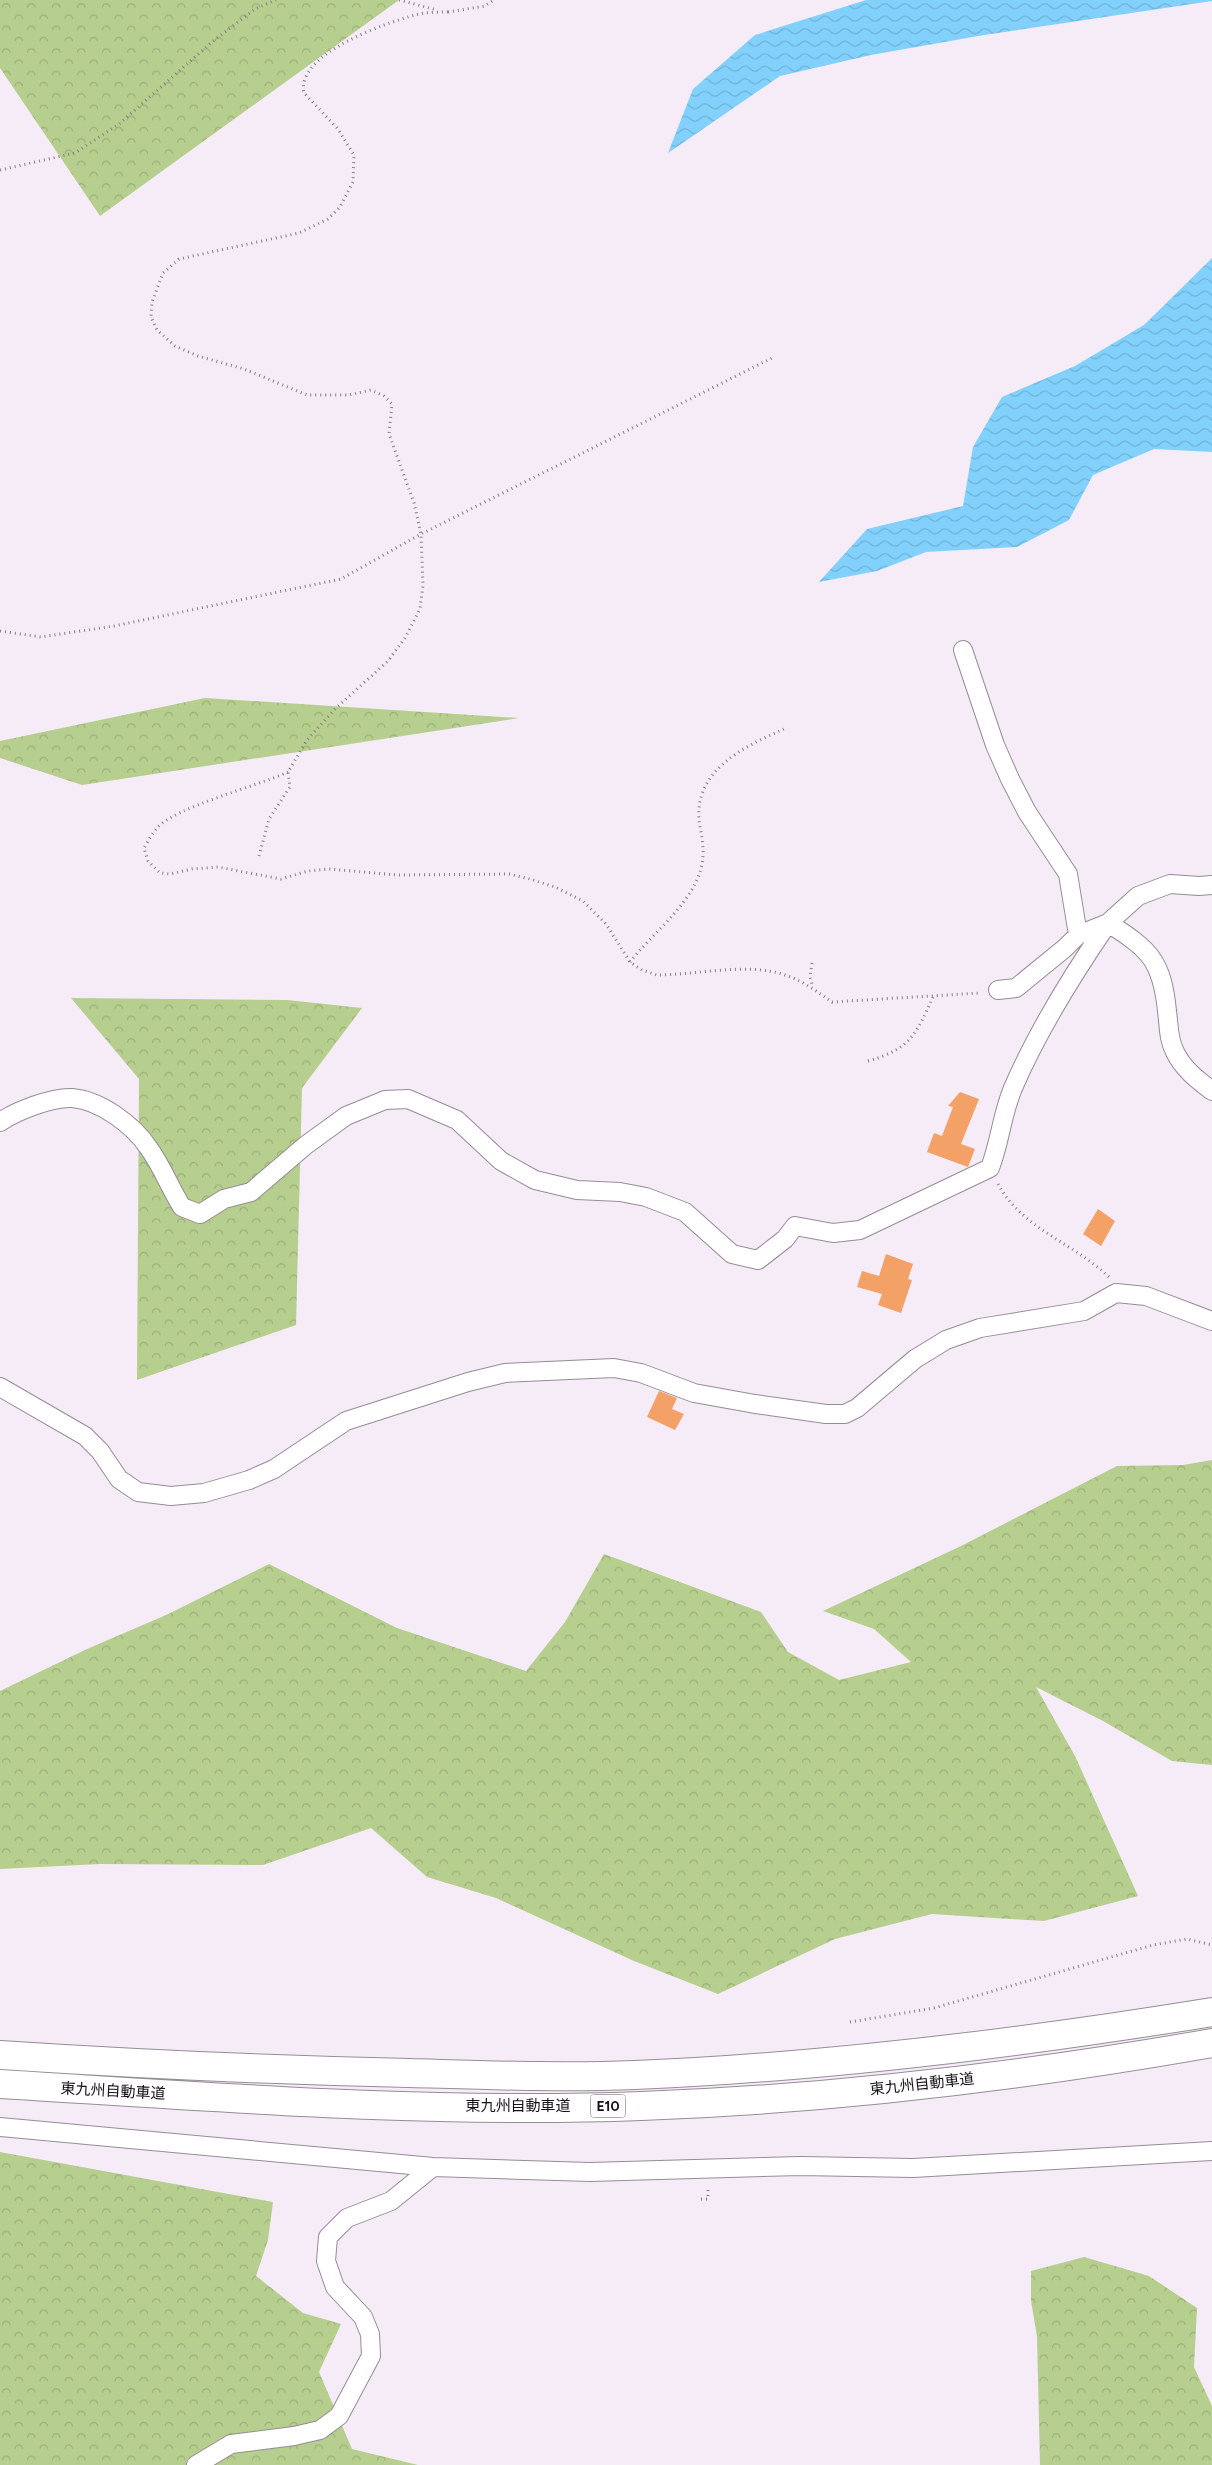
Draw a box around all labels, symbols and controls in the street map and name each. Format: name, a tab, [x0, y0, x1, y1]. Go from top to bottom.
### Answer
street label: 東九州自動車道	[869, 2070, 975, 2098]
street label: 東九州自動車道	[60, 2079, 166, 2103]
road number: E10	[590, 2094, 626, 2118]
street label: 東九州自動車道	[465, 2097, 571, 2115]

